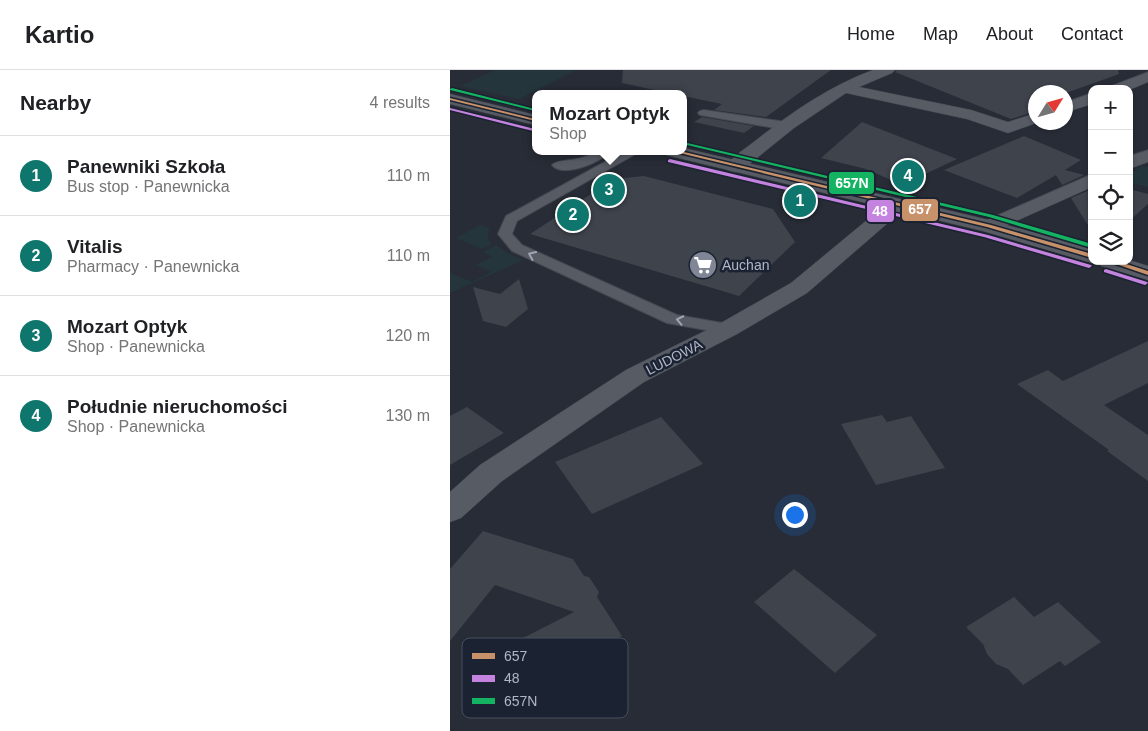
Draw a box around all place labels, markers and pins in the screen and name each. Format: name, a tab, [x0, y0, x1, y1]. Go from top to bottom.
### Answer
pin: 4	[892, 157, 924, 195]
pin: 3	[593, 171, 625, 209]
pin: 1	[784, 182, 816, 220]
pin: 2	[557, 196, 589, 234]
supermarket icon: Auchan	[688, 250, 718, 280]
place label: Auchan	[722, 257, 769, 273]

